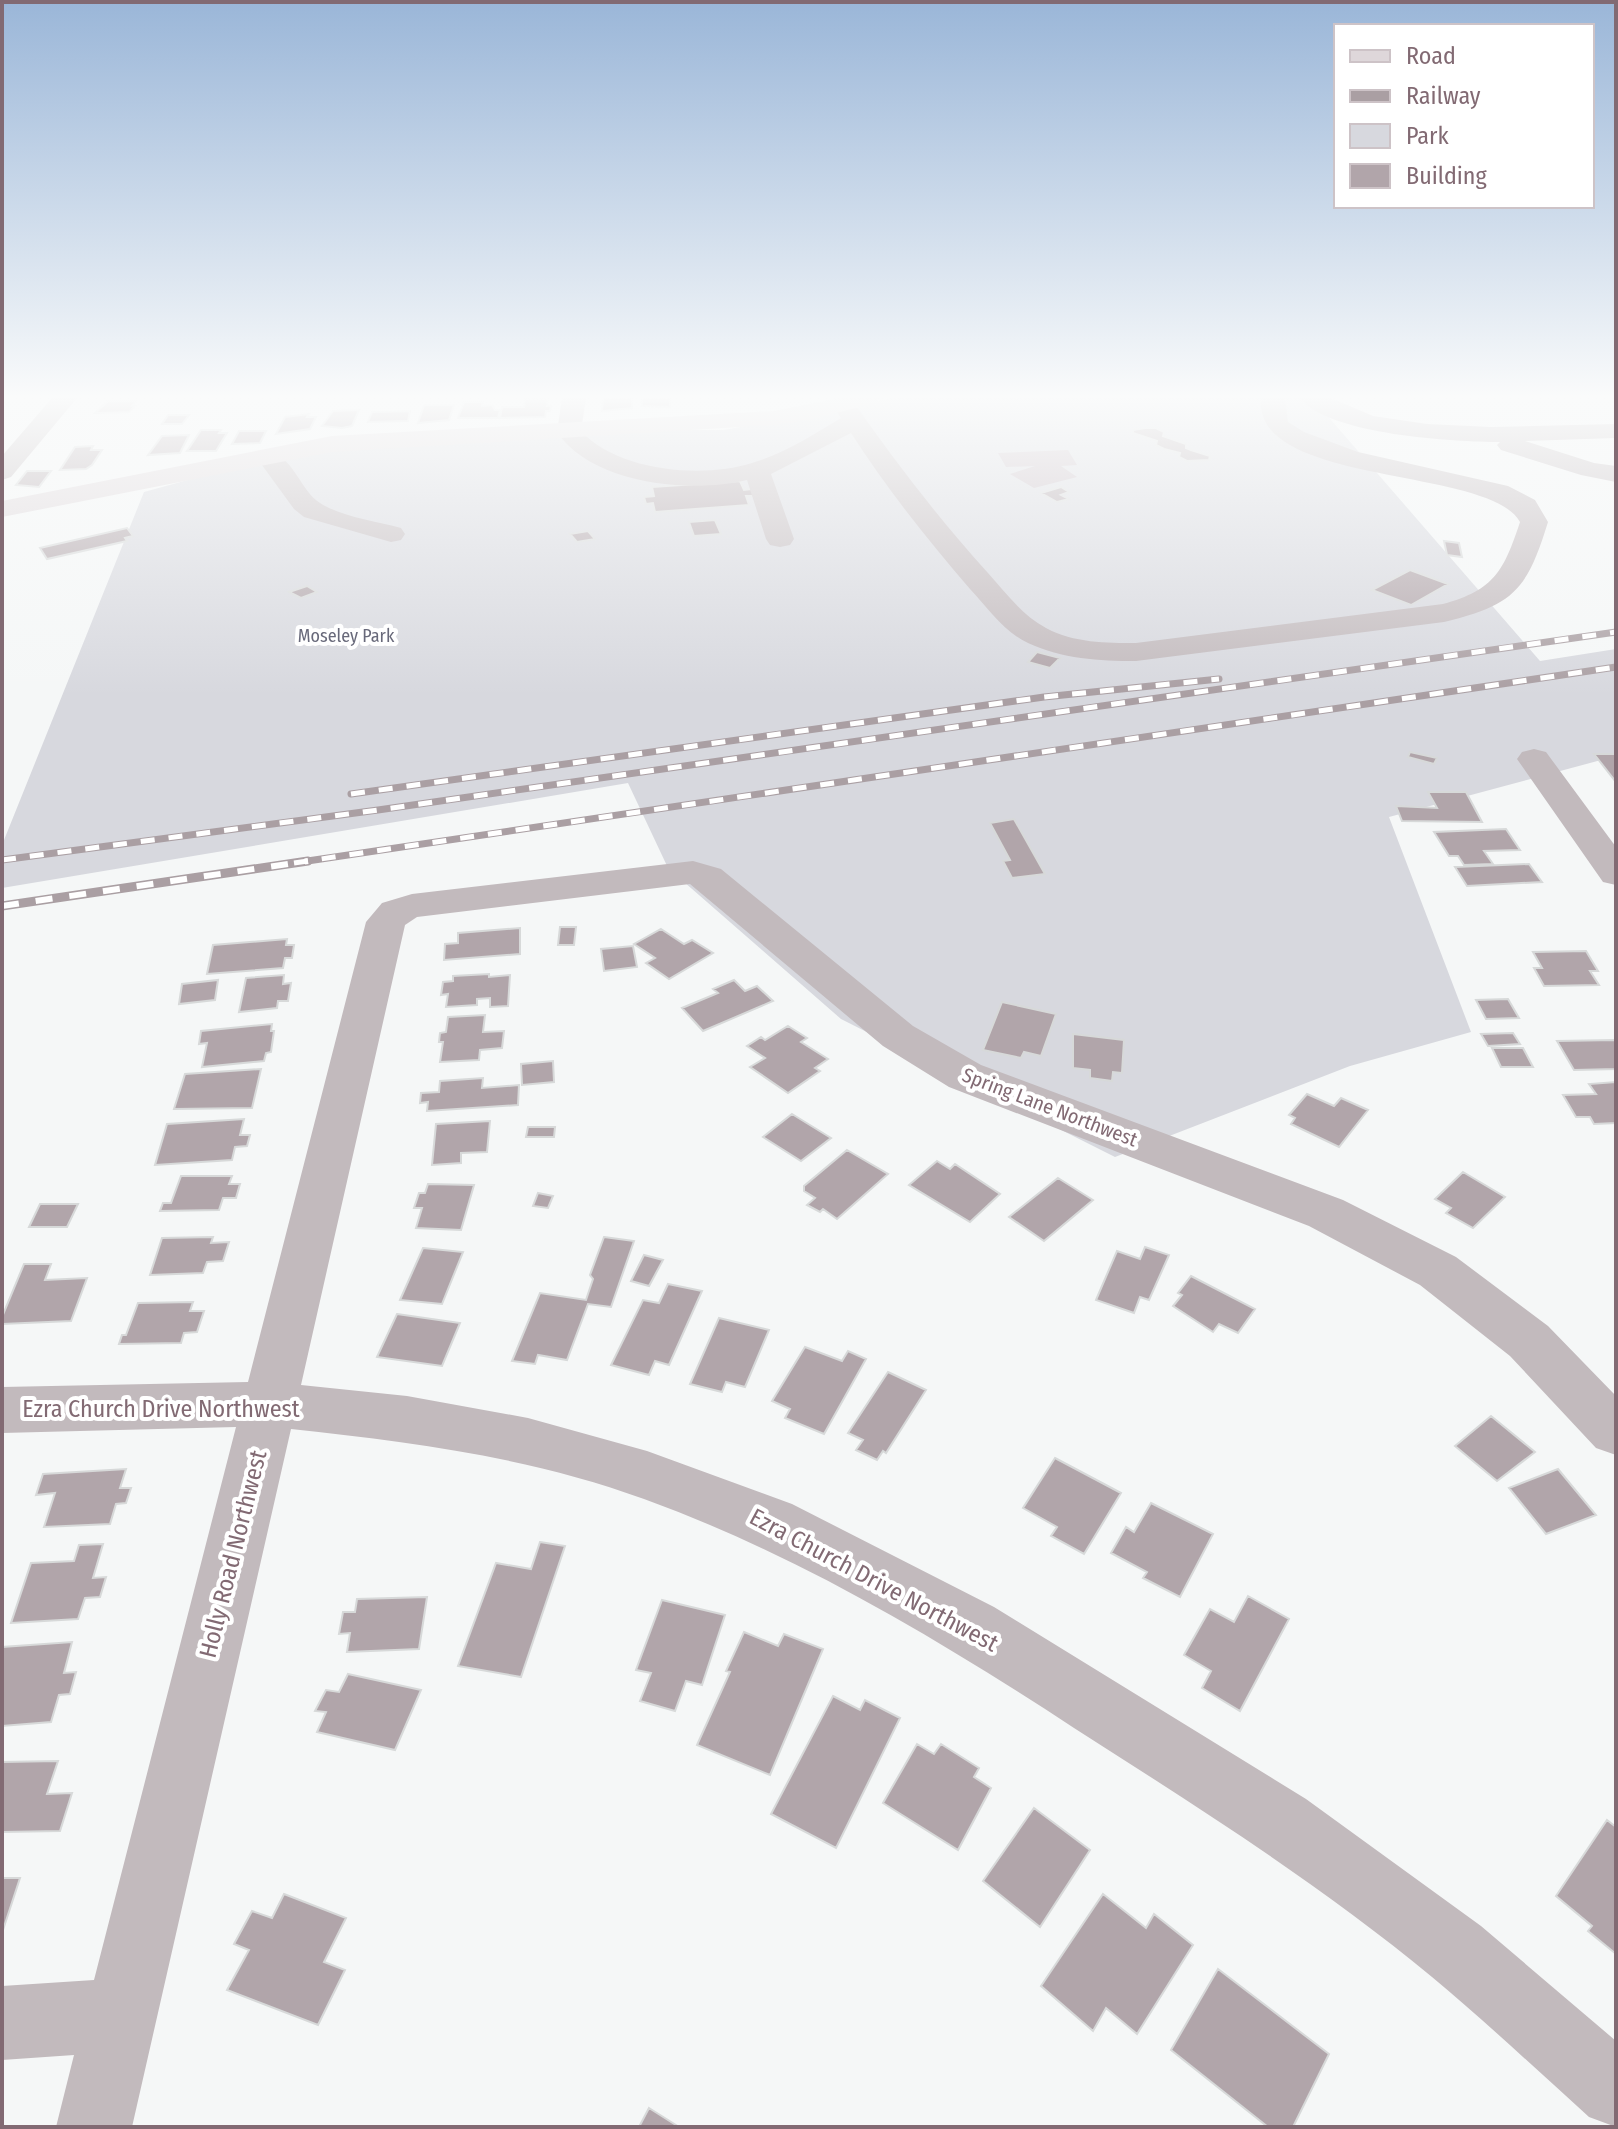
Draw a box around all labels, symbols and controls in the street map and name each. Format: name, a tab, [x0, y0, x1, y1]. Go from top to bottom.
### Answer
legend	[1334, 24, 1594, 208]
text: Road	[1406, 42, 1456, 70]
text: Railway	[1406, 82, 1481, 110]
text: Park	[1406, 122, 1449, 150]
text: Building	[1406, 162, 1488, 190]
park label: Moseley Park	[298, 625, 395, 647]
street label: Spring Lane Northwest	[959, 1063, 1141, 1152]
street label: Ezra Church Drive Northwest	[22, 1395, 300, 1423]
street label: Holly Road Northwest	[194, 1447, 272, 1661]
street label: Ezra Church Drive Northwest	[745, 1503, 1003, 1658]

